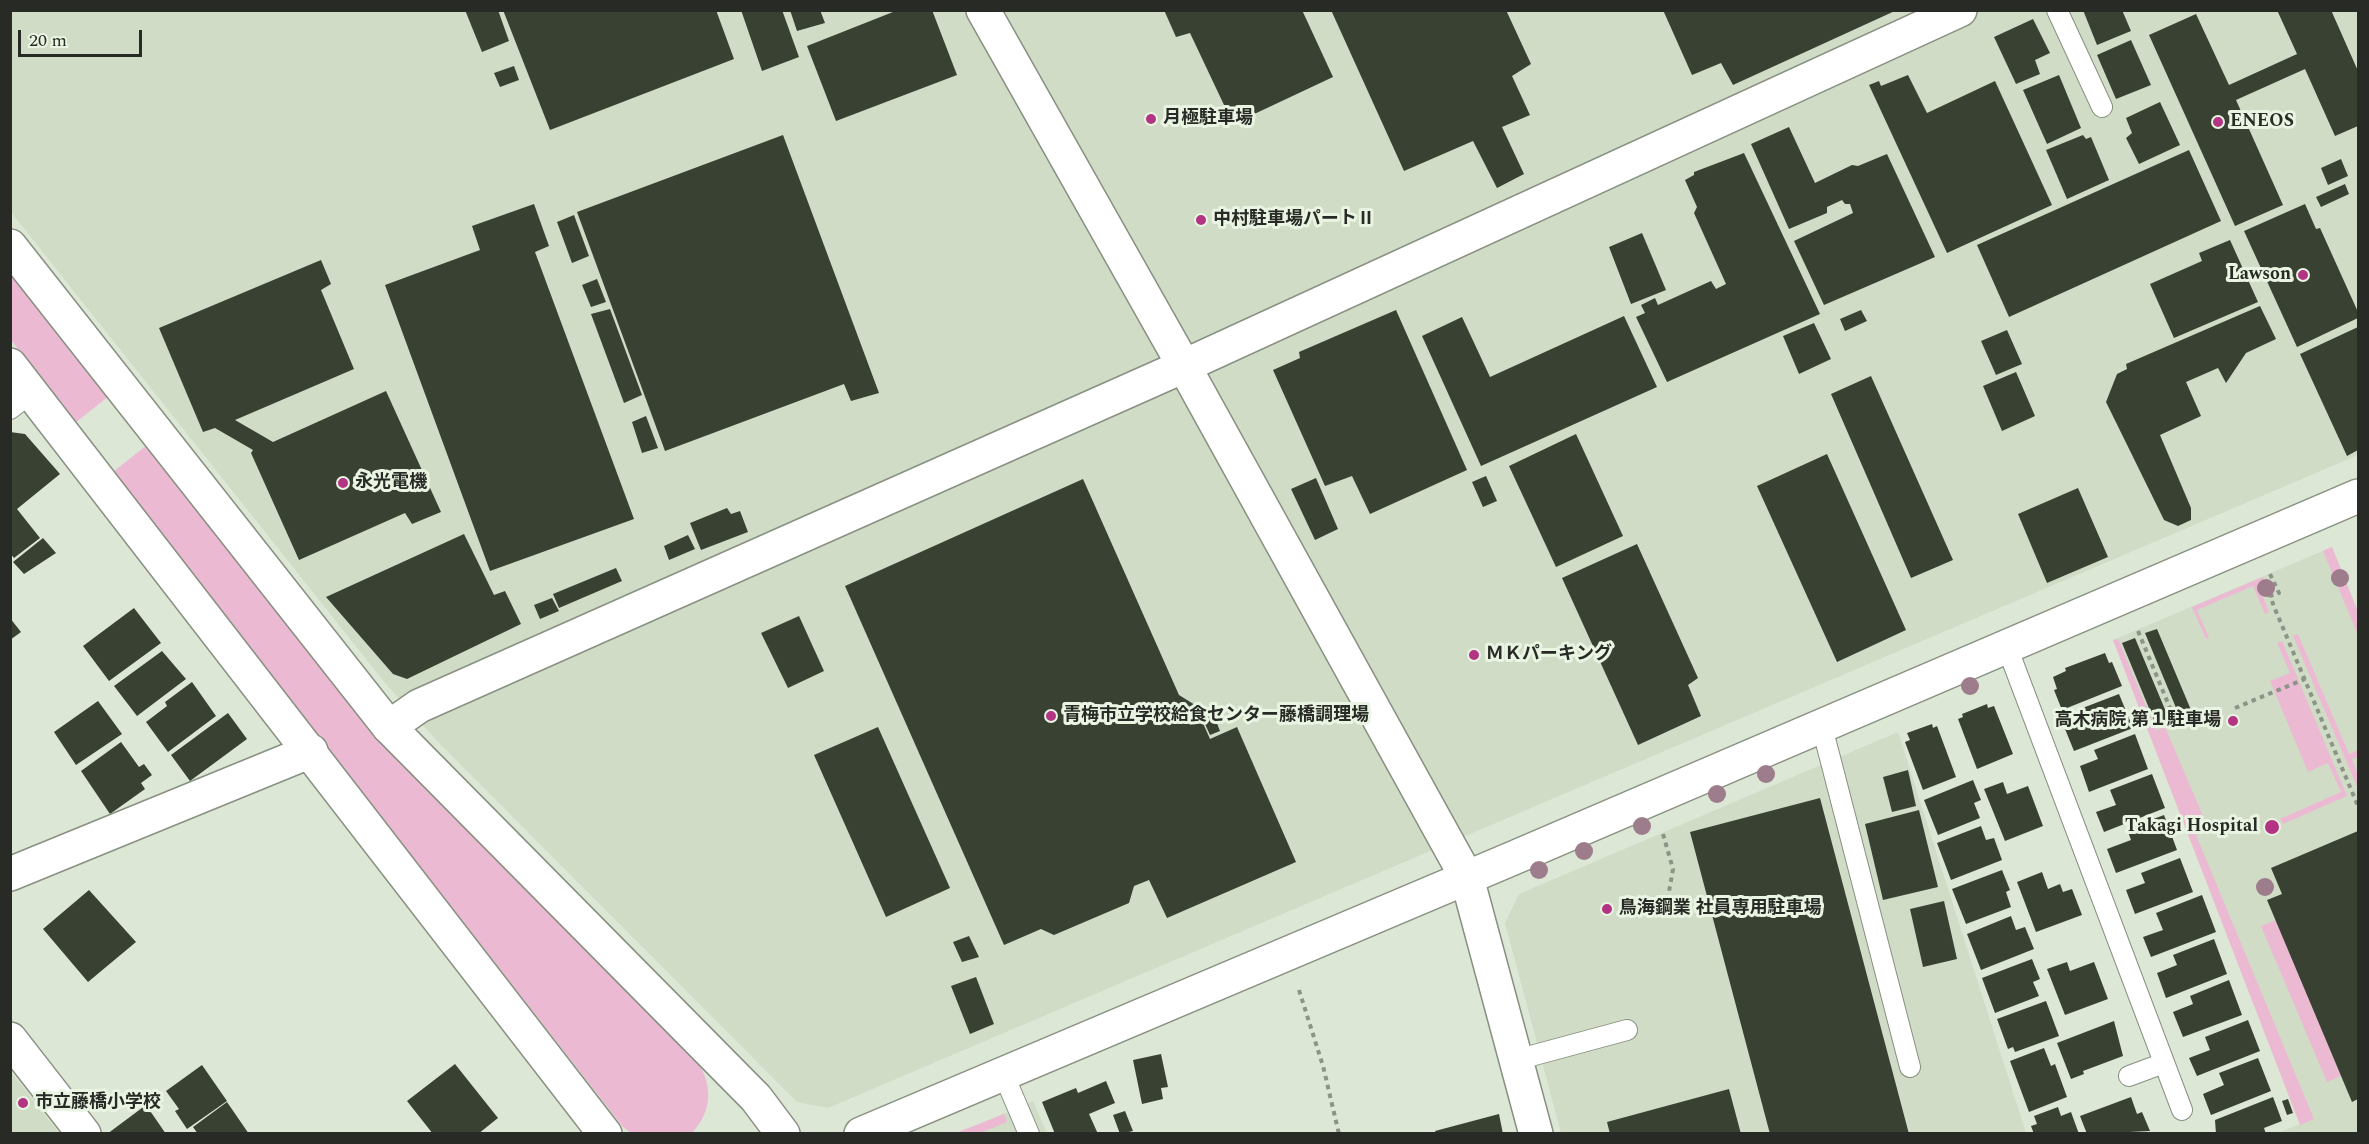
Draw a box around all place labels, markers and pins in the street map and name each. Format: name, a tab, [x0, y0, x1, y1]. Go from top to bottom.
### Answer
place label: 月極駐車場	[1163, 108, 1253, 130]
place label: ENEOS	[2230, 111, 2294, 133]
marker: 月極駐車場	[1144, 112, 1158, 126]
marker: ENEOS	[2211, 115, 2225, 129]
place label: 中村駐車場パートⅡ	[1213, 209, 1375, 231]
marker: 中村駐車場パートⅡ	[1194, 213, 1208, 227]
place label: Lawson	[2228, 264, 2291, 286]
marker: Lawson	[2296, 268, 2310, 282]
place label: 永光電機	[355, 472, 427, 494]
marker: 永光電機	[336, 476, 350, 490]
place label: ＭＫパーキング	[1486, 644, 1612, 666]
marker: ＭＫパーキング	[1467, 648, 1481, 662]
place label: 青梅市立学校給食センター藤橋調理場	[1063, 705, 1369, 727]
marker: 青梅市立学校給食センター藤橋調理場	[1044, 709, 1058, 723]
place label: 高木病院 第１駐車場	[2055, 710, 2221, 732]
marker: 高木病院 第１駐車場	[2226, 714, 2240, 728]
place label: Takagi Hospital	[2125, 816, 2258, 838]
marker: Takagi Hospital	[2263, 818, 2281, 836]
place label: 鳥海鋼業 社員専用駐車場	[1619, 898, 1821, 920]
marker: 鳥海鋼業 社員専用駐車場	[1600, 902, 1614, 916]
place label: 市立藤橋小学校	[35, 1092, 161, 1114]
marker: 市立藤橋小学校	[16, 1096, 30, 1110]

